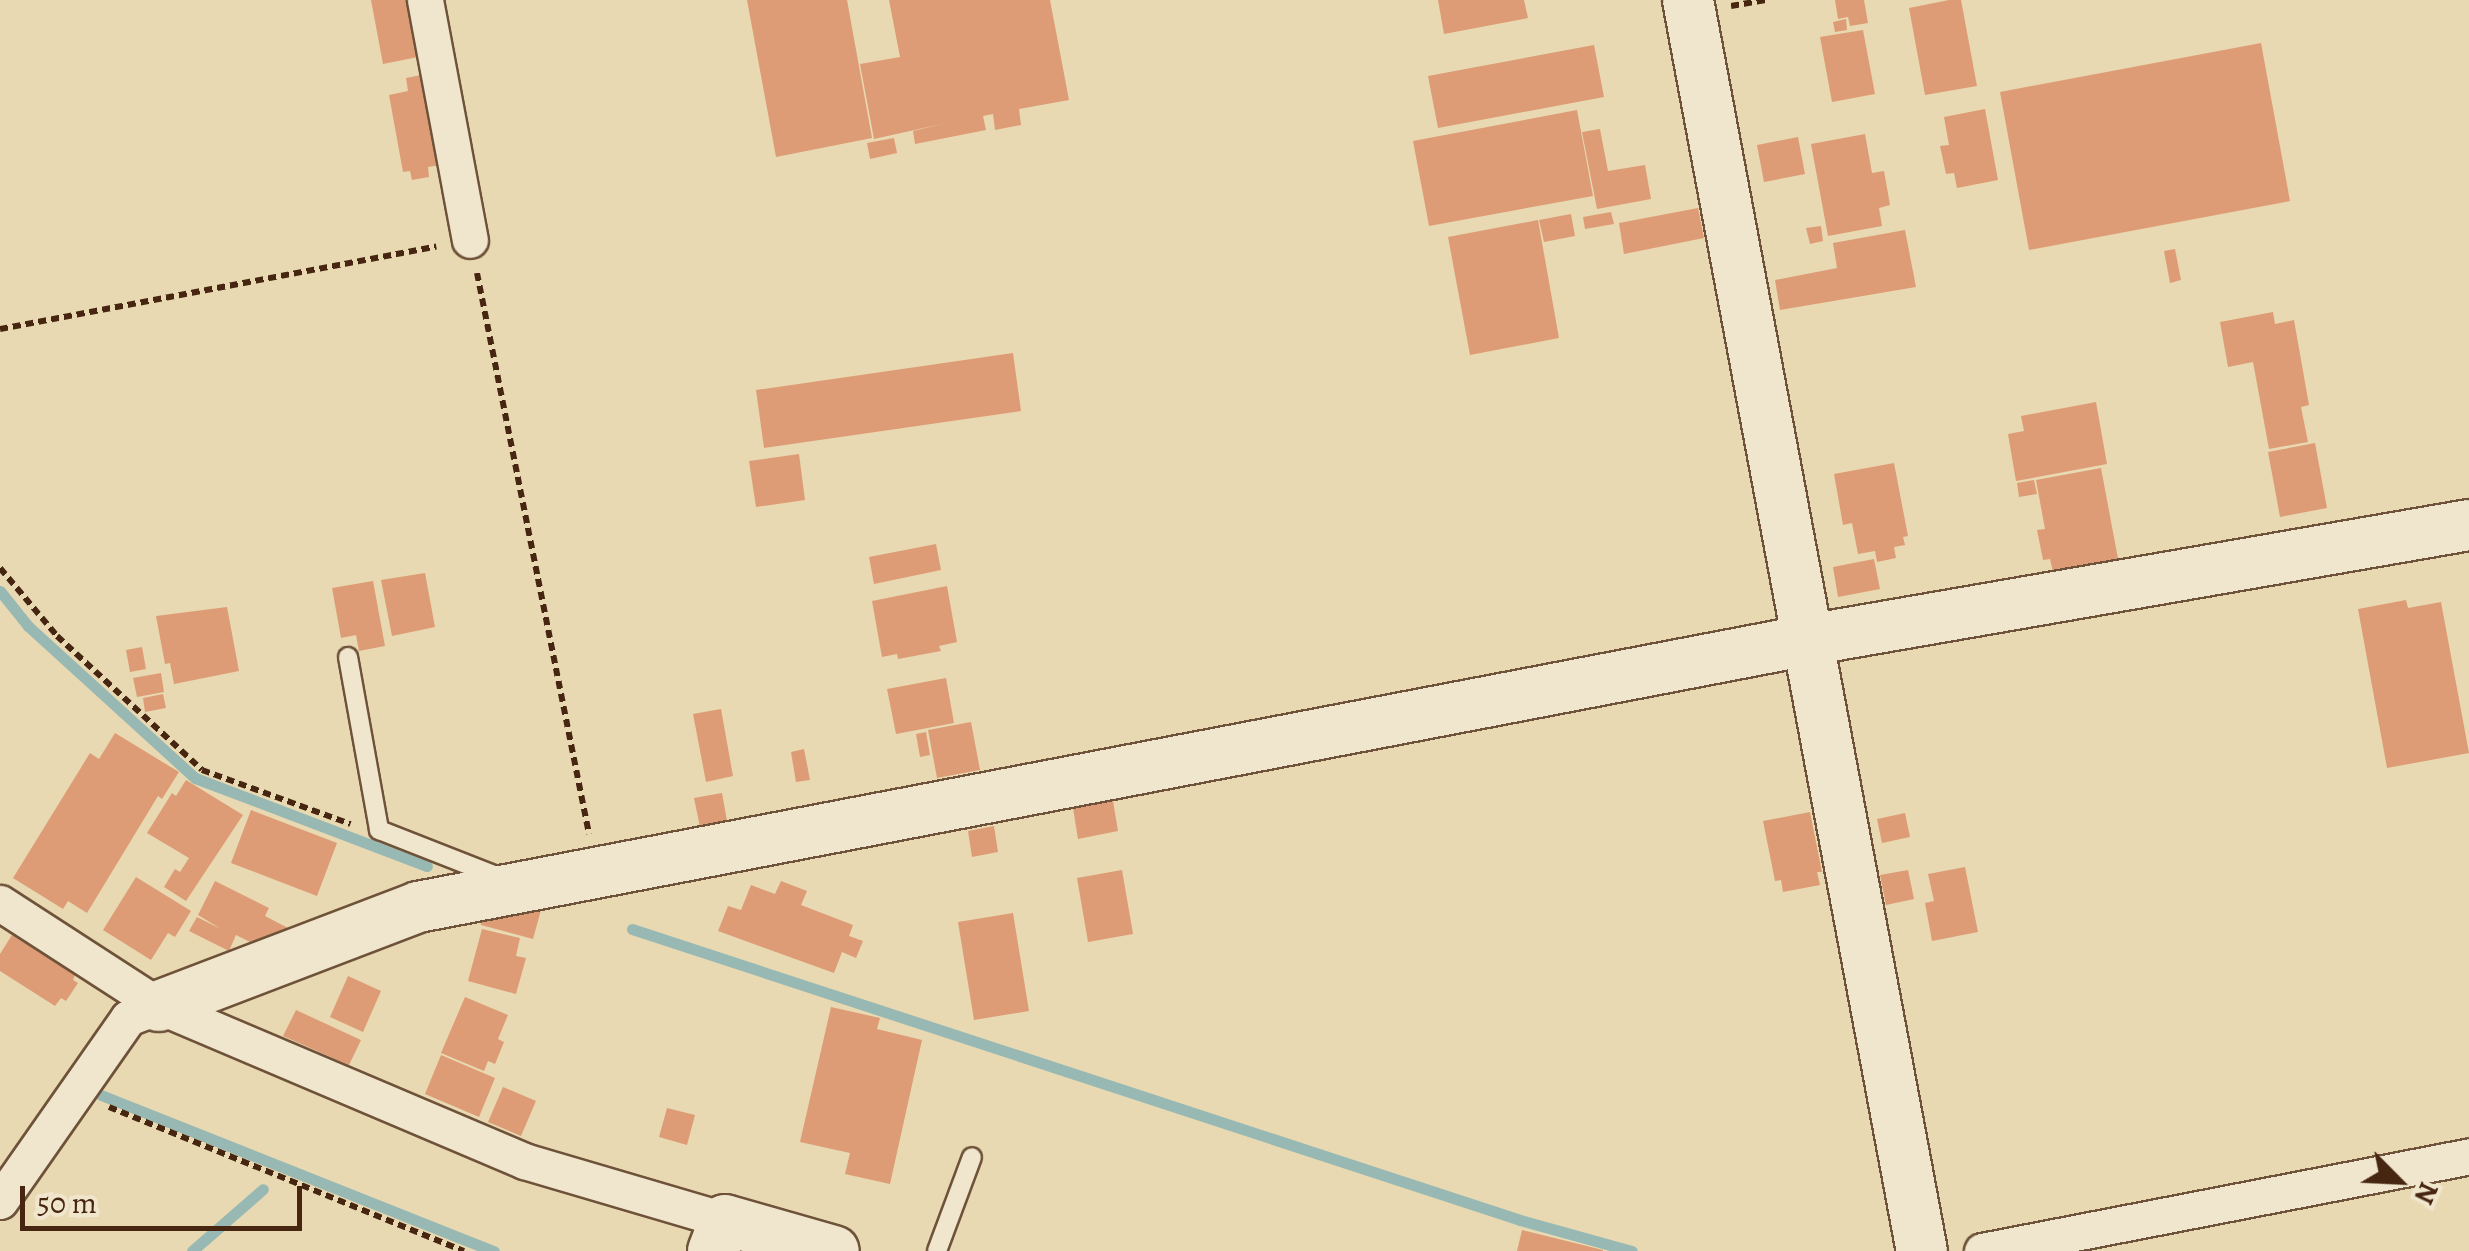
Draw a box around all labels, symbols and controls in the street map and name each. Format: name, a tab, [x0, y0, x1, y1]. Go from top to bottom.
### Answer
north arrow	[2349, 1131, 2449, 1231]
scale bar	[25, 1166, 308, 1228]
text: N	[2405, 1176, 2448, 1210]
text: 50 m	[37, 1183, 97, 1223]

